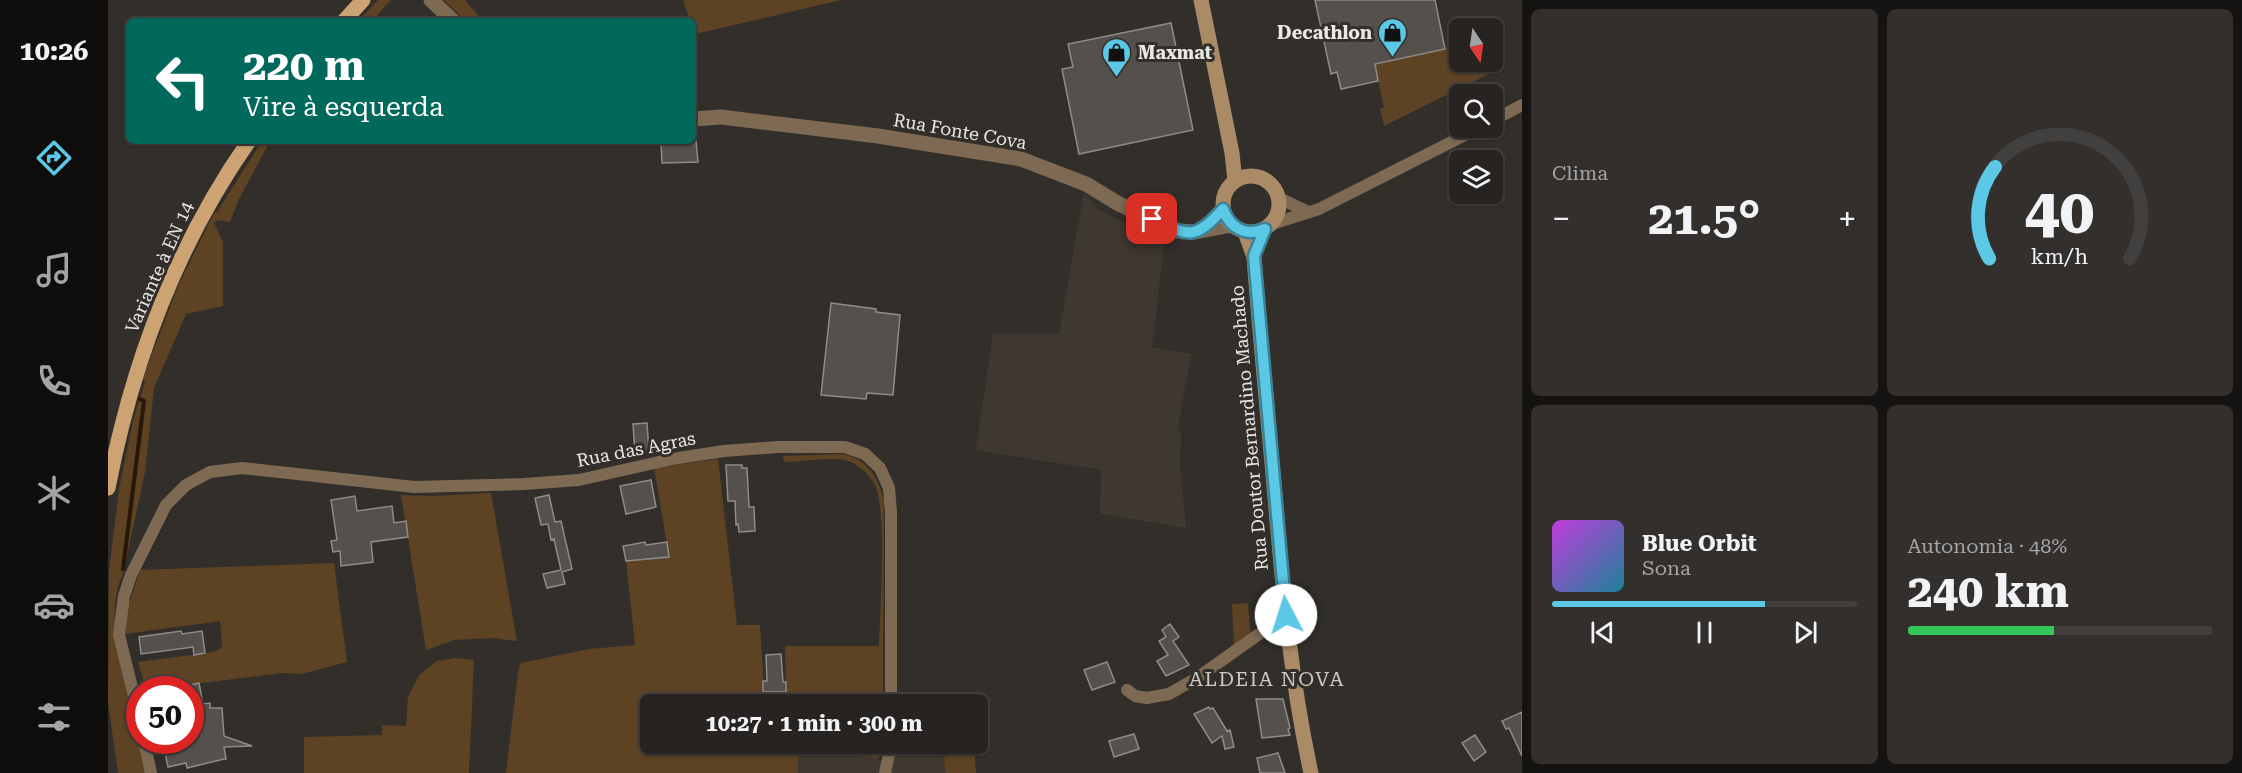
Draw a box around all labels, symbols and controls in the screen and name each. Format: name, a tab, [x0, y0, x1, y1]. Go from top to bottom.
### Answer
shop icon: Decathlon	[1377, 16, 1409, 58]
north arrow	[1449, 18, 1503, 72]
map controls	[1449, 18, 1503, 204]
place label: Decathlon	[1277, 22, 1372, 43]
text: 10:26	[20, 35, 88, 67]
shop icon: Maxmat	[1101, 36, 1133, 78]
text: 220 m	[243, 41, 365, 90]
icon: left	[144, 42, 222, 120]
place label: Maxmat	[1138, 42, 1212, 63]
button: search	[1449, 84, 1503, 138]
text: Vire à esquerda	[243, 91, 444, 123]
street label: Rua Fonte Cova	[892, 109, 1028, 153]
icon: directions	[33, 137, 75, 179]
button: layers	[1449, 150, 1503, 204]
text: Clima	[1552, 161, 1608, 185]
text: 40	[2025, 175, 2095, 248]
text: 21.5°	[1648, 192, 1760, 245]
pin	[1126, 193, 1177, 244]
street label: Variante à EN 14	[121, 198, 197, 336]
text: −	[1552, 199, 1570, 238]
text: +	[1838, 199, 1856, 238]
icon: arrive	[1135, 202, 1168, 235]
text: km/h	[2031, 245, 2089, 270]
icon: music	[33, 249, 75, 291]
street label: Rua Doutor Bernardino Machado	[1226, 284, 1272, 572]
icon: phone	[33, 360, 75, 402]
street label: Rua das Agras	[575, 427, 697, 471]
icon: climate	[33, 472, 75, 514]
text: Blue Orbit	[1642, 531, 1757, 556]
text: Autonomia · 48%	[1908, 534, 2067, 558]
text: Sona	[1642, 556, 1691, 580]
text: 240 km	[1908, 565, 2069, 618]
position arrow	[1254, 583, 1318, 647]
icon: car	[33, 584, 75, 626]
icon: previous	[1586, 616, 1619, 649]
icon: pause	[1688, 616, 1721, 649]
icon: next	[1789, 616, 1822, 649]
district label: ALDEIA NOVA	[1189, 667, 1345, 691]
speed limit sign: 50	[126, 676, 204, 754]
icon: filters	[33, 696, 75, 738]
text: 10:27 · 1 min · 300 m	[705, 711, 923, 736]

